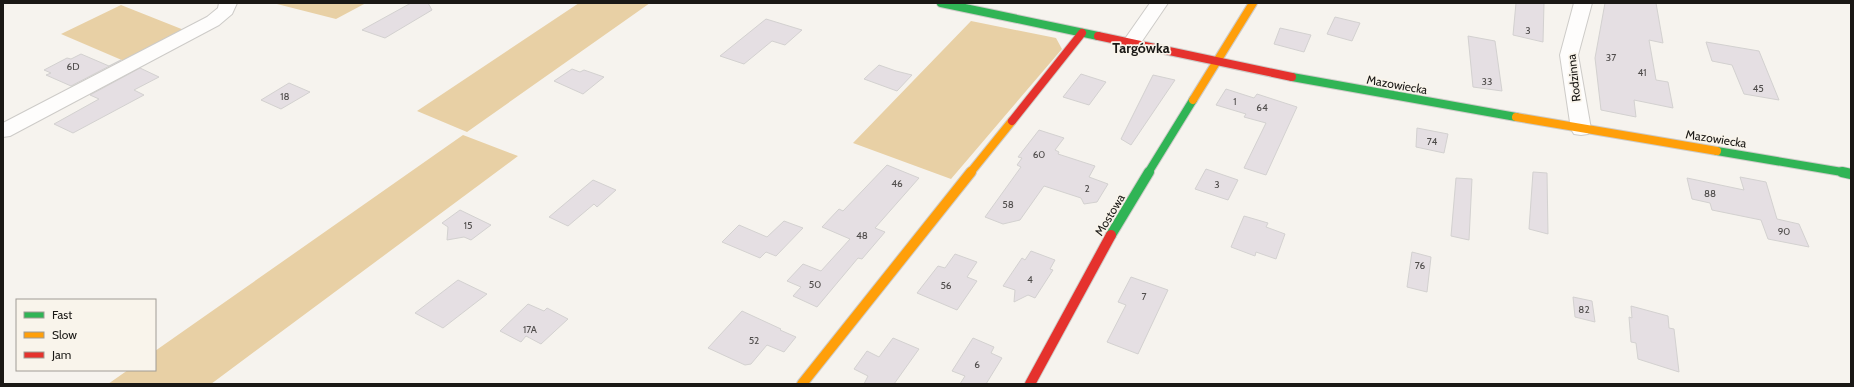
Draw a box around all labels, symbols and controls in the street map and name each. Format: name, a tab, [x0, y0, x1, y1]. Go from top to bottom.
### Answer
house number: 3	[1525, 24, 1531, 37]
district label: Targówka	[1112, 39, 1170, 57]
house number: 37	[1606, 51, 1616, 64]
street label: Rodzinna	[1564, 53, 1583, 103]
house number: 6D	[67, 60, 79, 73]
house number: 41	[1637, 66, 1647, 79]
street label: Mazowiecka	[1366, 72, 1429, 97]
house number: 33	[1482, 75, 1492, 88]
house number: 45	[1752, 82, 1764, 95]
house number: 18	[280, 90, 290, 103]
house number: 1	[1233, 95, 1237, 108]
house number: 64	[1256, 101, 1268, 114]
street label: Mazowiecka	[1685, 126, 1748, 151]
house number: 74	[1427, 135, 1437, 148]
house number: 60	[1033, 148, 1045, 161]
house number: 46	[891, 177, 903, 190]
house number: 3	[1214, 178, 1220, 191]
house number: 2	[1084, 182, 1090, 195]
house number: 88	[1704, 187, 1716, 200]
street label: Mostowa	[1091, 191, 1128, 238]
house number: 58	[1002, 198, 1014, 211]
house number: 15	[464, 219, 472, 232]
house number: 90	[1778, 225, 1790, 238]
house number: 48	[856, 229, 868, 242]
house number: 76	[1415, 259, 1426, 272]
house number: 4	[1027, 273, 1033, 286]
house number: 50	[809, 278, 821, 291]
house number: 56	[940, 279, 952, 292]
house number: 7	[1141, 290, 1147, 303]
legend	[16, 299, 156, 371]
house number: 82	[1578, 303, 1590, 316]
text: Fast	[52, 307, 72, 322]
house number: 17A	[523, 323, 538, 336]
text: Slow	[52, 327, 77, 342]
house number: 52	[749, 334, 759, 347]
text: Jam	[51, 347, 71, 362]
house number: 6	[974, 358, 980, 371]

